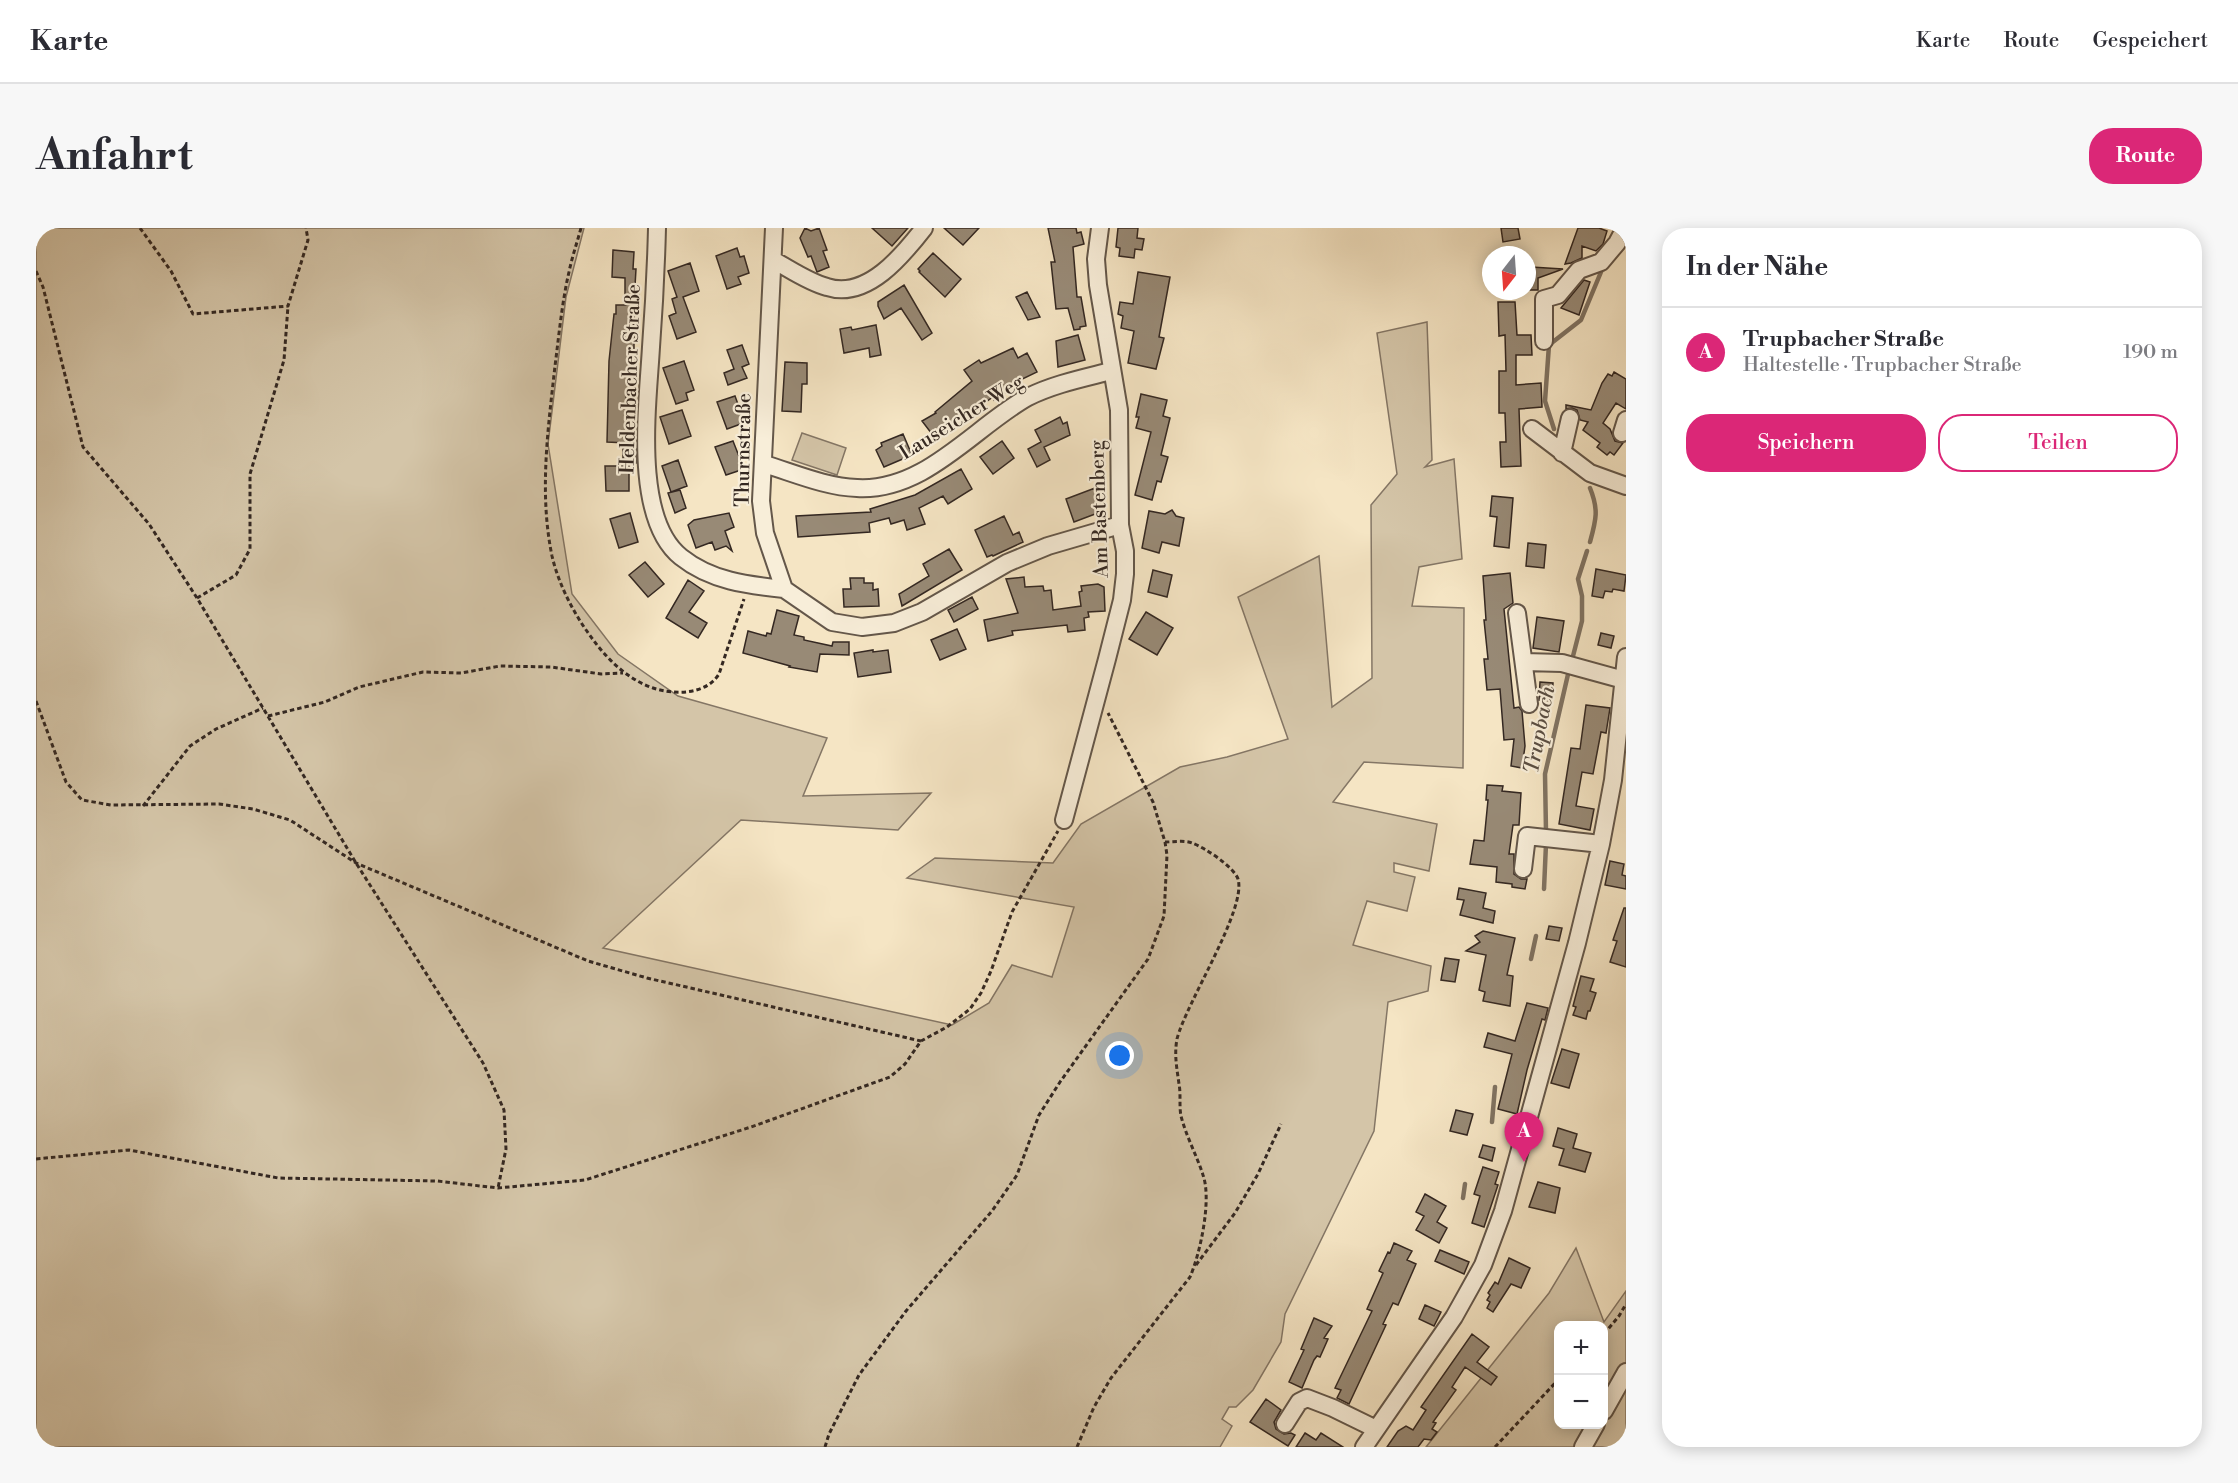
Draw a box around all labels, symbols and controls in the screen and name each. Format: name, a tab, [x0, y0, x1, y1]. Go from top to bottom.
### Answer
text: Karte	[30, 24, 108, 59]
text: Karte	[1916, 28, 1970, 54]
text: Route	[2003, 28, 2059, 54]
text: Gespeichert	[2092, 28, 2208, 54]
button: Route	[2089, 128, 2202, 184]
text: Anfahrt	[36, 130, 193, 183]
north arrow	[1482, 246, 1536, 300]
text: In der Nähe	[1686, 251, 1828, 283]
street label: Heldenbacher Straße	[615, 284, 647, 474]
text: Trupbacher Straße	[1743, 326, 1944, 353]
text: A	[1698, 340, 1713, 365]
text: 190 m	[2123, 340, 2178, 365]
text: Haltestelle · Trupbacher Straße	[1743, 353, 2022, 378]
street label: Lauseicher Weg	[895, 369, 1029, 466]
street label: Thurnstraße	[731, 393, 757, 507]
button: Speichern	[1686, 414, 1926, 472]
button: Teilen	[1938, 414, 2178, 472]
street label: Am Bastenberg	[1085, 439, 1115, 579]
water label: Trupbach	[1519, 684, 1561, 776]
your location	[1105, 1041, 1134, 1070]
pin: A	[1504, 1112, 1544, 1162]
map controls	[1554, 1321, 1608, 1429]
button: +	[1554, 1321, 1608, 1375]
button: −	[1554, 1375, 1608, 1429]

